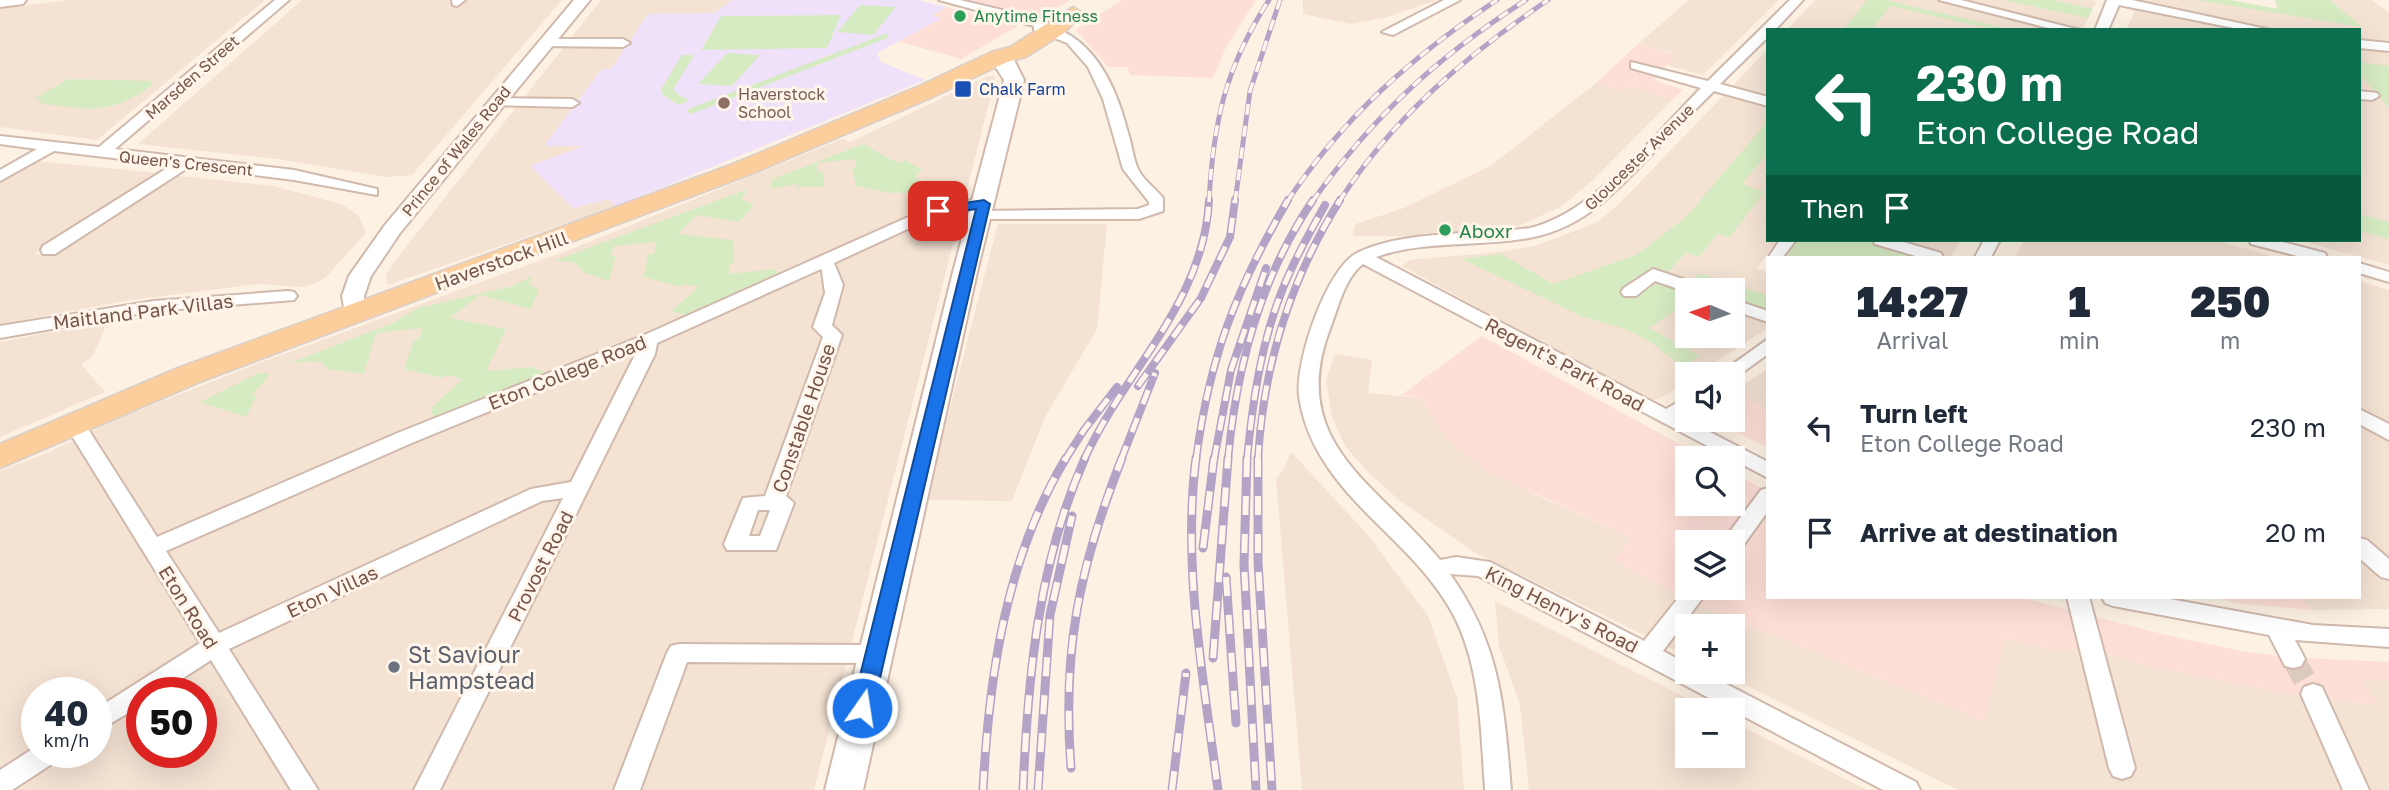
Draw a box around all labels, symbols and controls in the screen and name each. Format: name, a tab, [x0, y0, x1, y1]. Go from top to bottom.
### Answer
place label: Anytime Fitness	[974, 6, 1098, 26]
marker: Anytime Fitness	[952, 8, 968, 24]
street label: Marsden Street	[141, 31, 243, 123]
text: 230 m	[1916, 53, 2063, 112]
icon: left	[1801, 56, 1892, 147]
marker: Chalk Farm	[953, 79, 973, 99]
place label: Chalk Farm	[979, 79, 1066, 99]
street label: Prince of Wales Road	[397, 82, 515, 220]
place label: Haverstock School	[738, 84, 825, 122]
marker: Haverstock School	[716, 95, 732, 111]
street label: Gloucester Avenue	[1580, 100, 1698, 214]
text: Eton College Road	[1916, 113, 2200, 151]
street label: Queen's Crescent	[118, 146, 254, 180]
pin	[908, 181, 968, 241]
icon: arrive	[1878, 189, 1916, 227]
icon: arrive	[919, 192, 957, 230]
text: Then	[1801, 193, 1864, 224]
place label: Aboxr	[1459, 219, 1513, 242]
marker: Aboxr	[1437, 222, 1453, 238]
street label: Haverstock Hill	[431, 225, 571, 295]
text: 14:27	[1857, 276, 1968, 326]
text: 1	[2068, 276, 2090, 326]
text: 250	[2190, 276, 2270, 326]
north arrow	[1675, 278, 1745, 348]
map controls	[1675, 278, 1745, 768]
street label: Maitland Park Villas	[52, 289, 234, 333]
street label: Regent's Park Road	[1481, 312, 1649, 416]
text: Arrival	[1876, 326, 1948, 354]
text: min	[2059, 326, 2100, 354]
text: m	[2220, 326, 2240, 354]
street label: Eton College Road	[485, 330, 649, 414]
street label: Constable House	[767, 340, 839, 496]
button: sound	[1675, 362, 1745, 432]
text: Turn left	[1860, 398, 1968, 429]
icon: left	[1801, 409, 1839, 447]
text: 230 m	[2250, 412, 2326, 443]
text: Eton College Road	[1860, 429, 2064, 457]
button: search	[1675, 446, 1745, 516]
street label: Provost Road	[502, 507, 578, 625]
icon: arrive	[1801, 514, 1839, 552]
text: Arrive at destination	[1860, 517, 2118, 548]
text: 20 m	[2265, 517, 2326, 548]
button: layers	[1675, 530, 1745, 600]
street label: Eton Villas	[283, 560, 381, 622]
street label: Eton Road	[154, 561, 224, 653]
street label: King Henry's Road	[1482, 561, 1642, 657]
button: +	[1675, 614, 1745, 684]
place label: St Saviour Hampstead	[408, 640, 535, 694]
marker: St Saviour Hampstead	[386, 659, 402, 675]
position arrow	[825, 671, 899, 745]
speed limit sign: 50	[126, 677, 217, 768]
text: 40	[44, 692, 89, 734]
button: −	[1675, 698, 1745, 768]
text: km/h	[44, 729, 89, 751]

